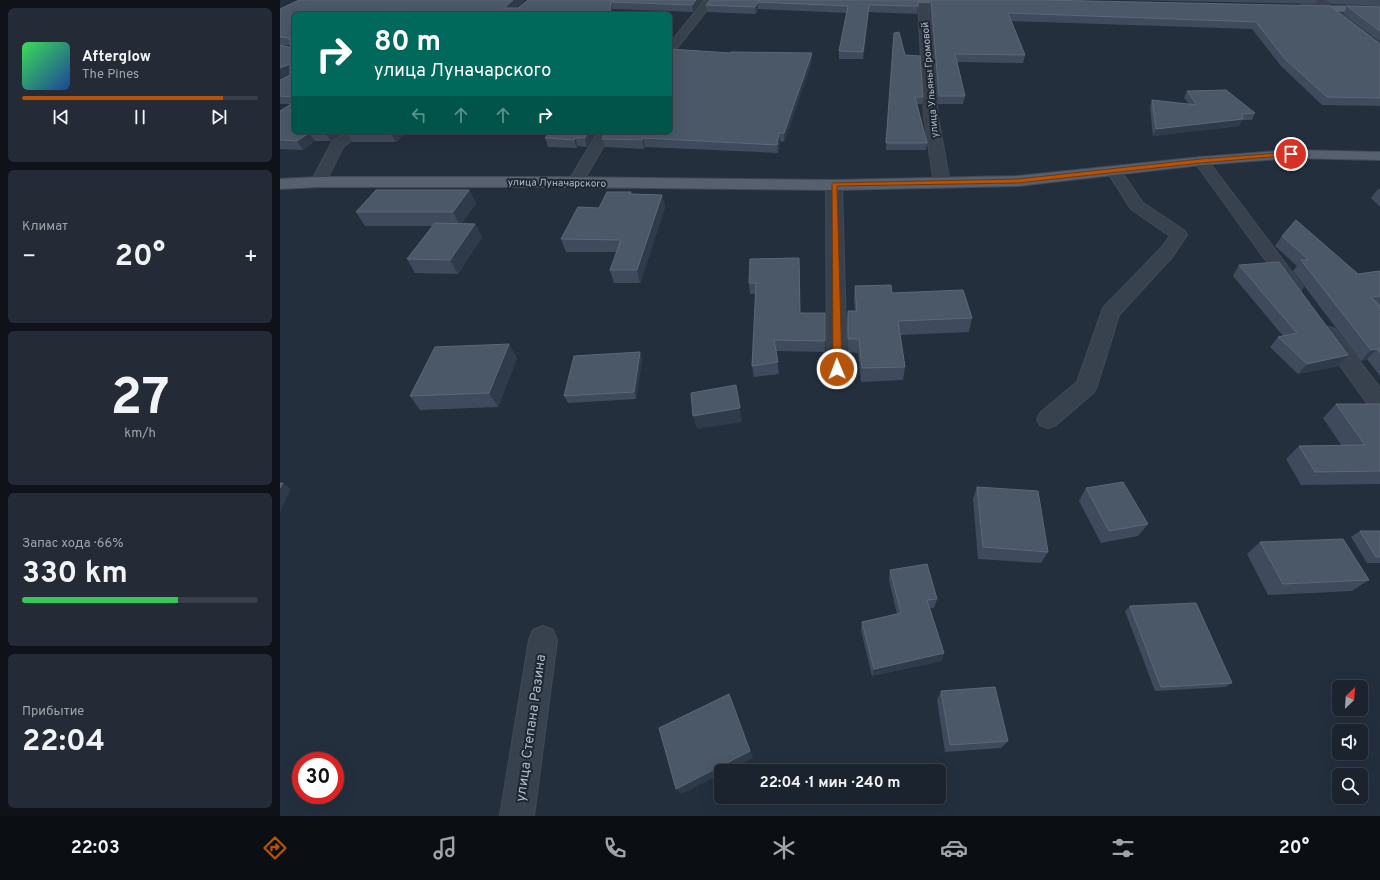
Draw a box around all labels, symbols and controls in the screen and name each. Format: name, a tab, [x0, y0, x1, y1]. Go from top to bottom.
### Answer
street label: улица Ульяны Громовой	[919, 21, 942, 138]
text: 80 m	[374, 25, 441, 61]
icon: right	[308, 28, 360, 80]
text: Afterglow	[82, 48, 151, 67]
text: улица Луначарского	[374, 60, 551, 83]
text: The Pines	[82, 67, 139, 83]
icon: left	[408, 104, 430, 126]
icon: ahead	[450, 104, 472, 126]
icon: ahead	[492, 104, 514, 126]
icon: right	[534, 104, 556, 126]
icon: previous	[50, 106, 72, 128]
icon: pause	[129, 106, 151, 128]
icon: next	[208, 106, 230, 128]
pin	[1274, 137, 1308, 171]
icon: arrive	[1280, 143, 1302, 165]
street label: улица Луначарского	[508, 176, 607, 191]
text: Климат	[22, 219, 68, 235]
text: 20°	[115, 239, 165, 276]
text: −	[22, 244, 36, 271]
text: +	[244, 244, 258, 271]
position arrow	[816, 348, 858, 390]
text: 27	[110, 367, 170, 433]
text: km/h	[124, 426, 156, 442]
text: Запас хода · 66%	[22, 536, 124, 552]
text: 330 km	[22, 556, 128, 593]
street label: улица Степана Разина	[513, 653, 550, 803]
north arrow	[1332, 680, 1368, 716]
map controls	[1332, 680, 1368, 804]
text: Прибытие	[22, 704, 84, 720]
text: 22:04	[22, 724, 105, 761]
button: sound	[1332, 724, 1368, 760]
speed limit sign: 30	[292, 752, 344, 804]
button: search	[1332, 768, 1368, 804]
text: 22:04 · 1 мин · 240 m	[759, 774, 901, 793]
icon: directions	[261, 834, 289, 862]
icon: music	[431, 834, 459, 862]
icon: phone	[601, 834, 629, 862]
icon: climate	[770, 834, 798, 862]
icon: car	[940, 834, 968, 862]
icon: filters	[1109, 834, 1137, 862]
text: 22:03	[71, 837, 120, 860]
text: 20°	[1279, 837, 1309, 860]

